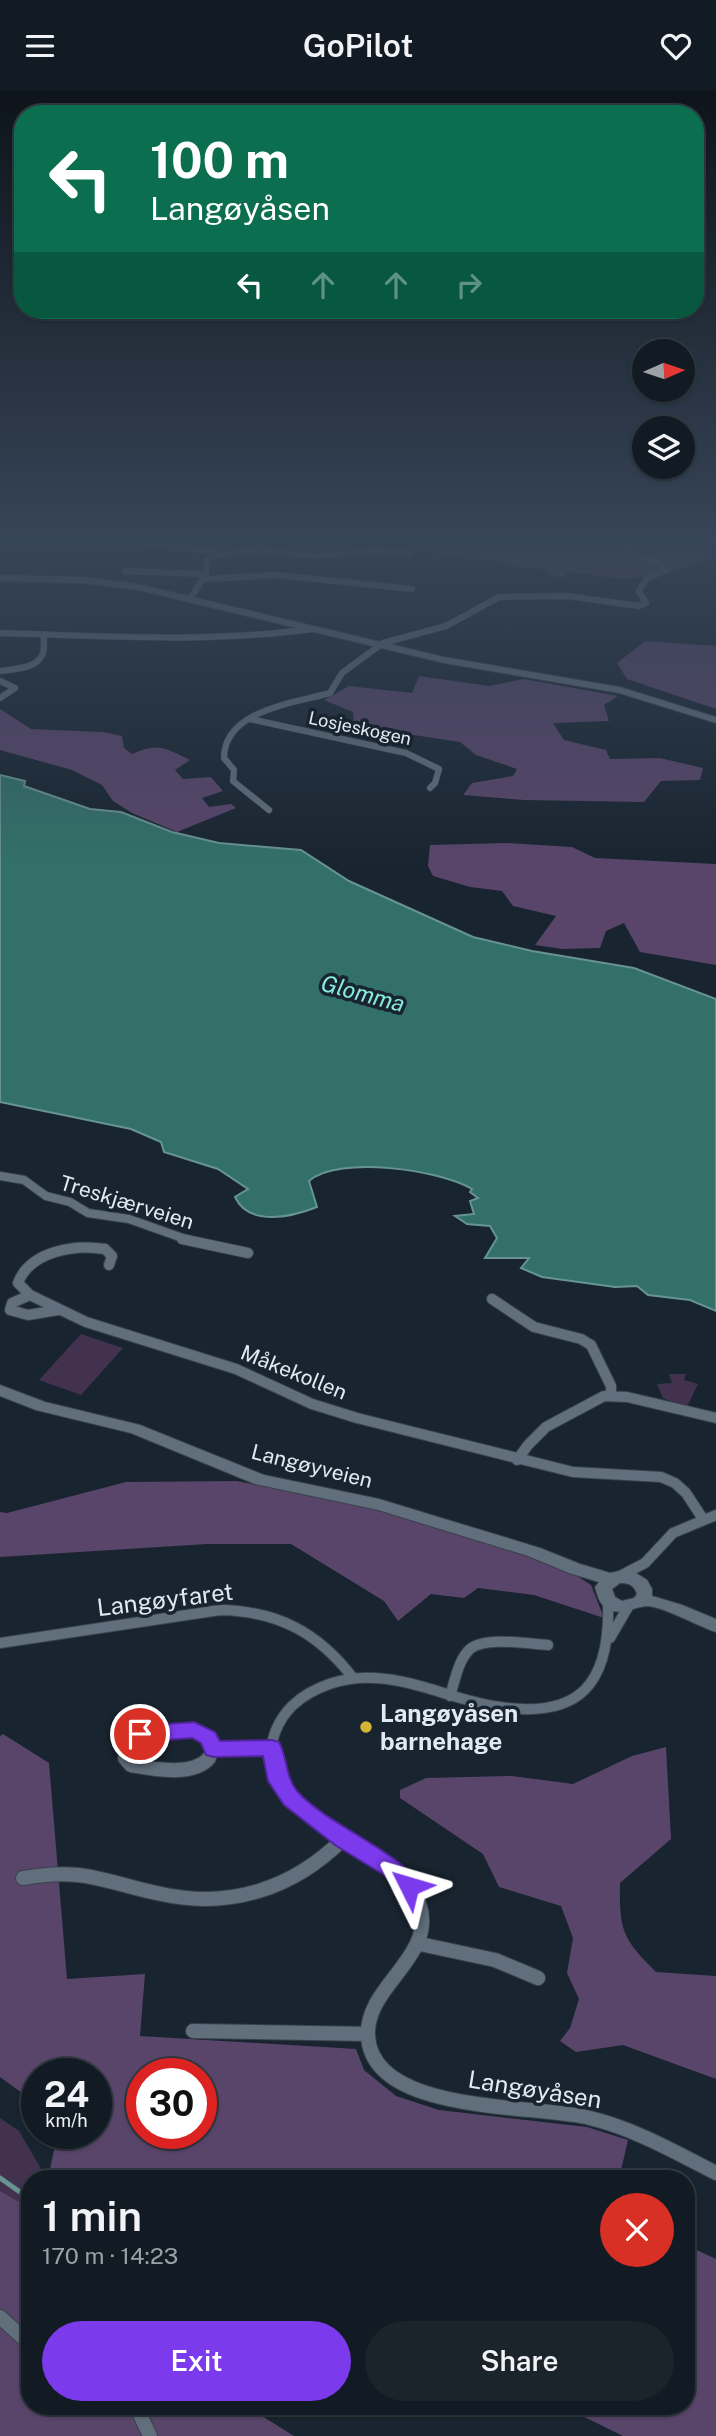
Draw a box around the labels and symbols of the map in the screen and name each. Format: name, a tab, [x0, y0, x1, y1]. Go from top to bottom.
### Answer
north arrow	[632, 339, 695, 403]
street label: Losjeskogen	[307, 707, 413, 749]
water label: Glomma	[318, 969, 408, 1017]
street label: Treskjærveien	[57, 1170, 197, 1234]
street label: Måkekollen	[237, 1339, 351, 1405]
street label: Langøyveien	[249, 1439, 375, 1493]
street label: Langøyfaret	[95, 1577, 235, 1621]
place label: Langøyåsen barnehage	[380, 1699, 518, 1755]
pin	[110, 1704, 170, 1764]
marker: Langøyåsen barnehage	[358, 1719, 374, 1735]
position arrow	[372, 1849, 446, 1923]
speed limit sign: 30	[126, 2058, 217, 2149]
street label: Langøyåsen	[466, 2065, 604, 2113]

